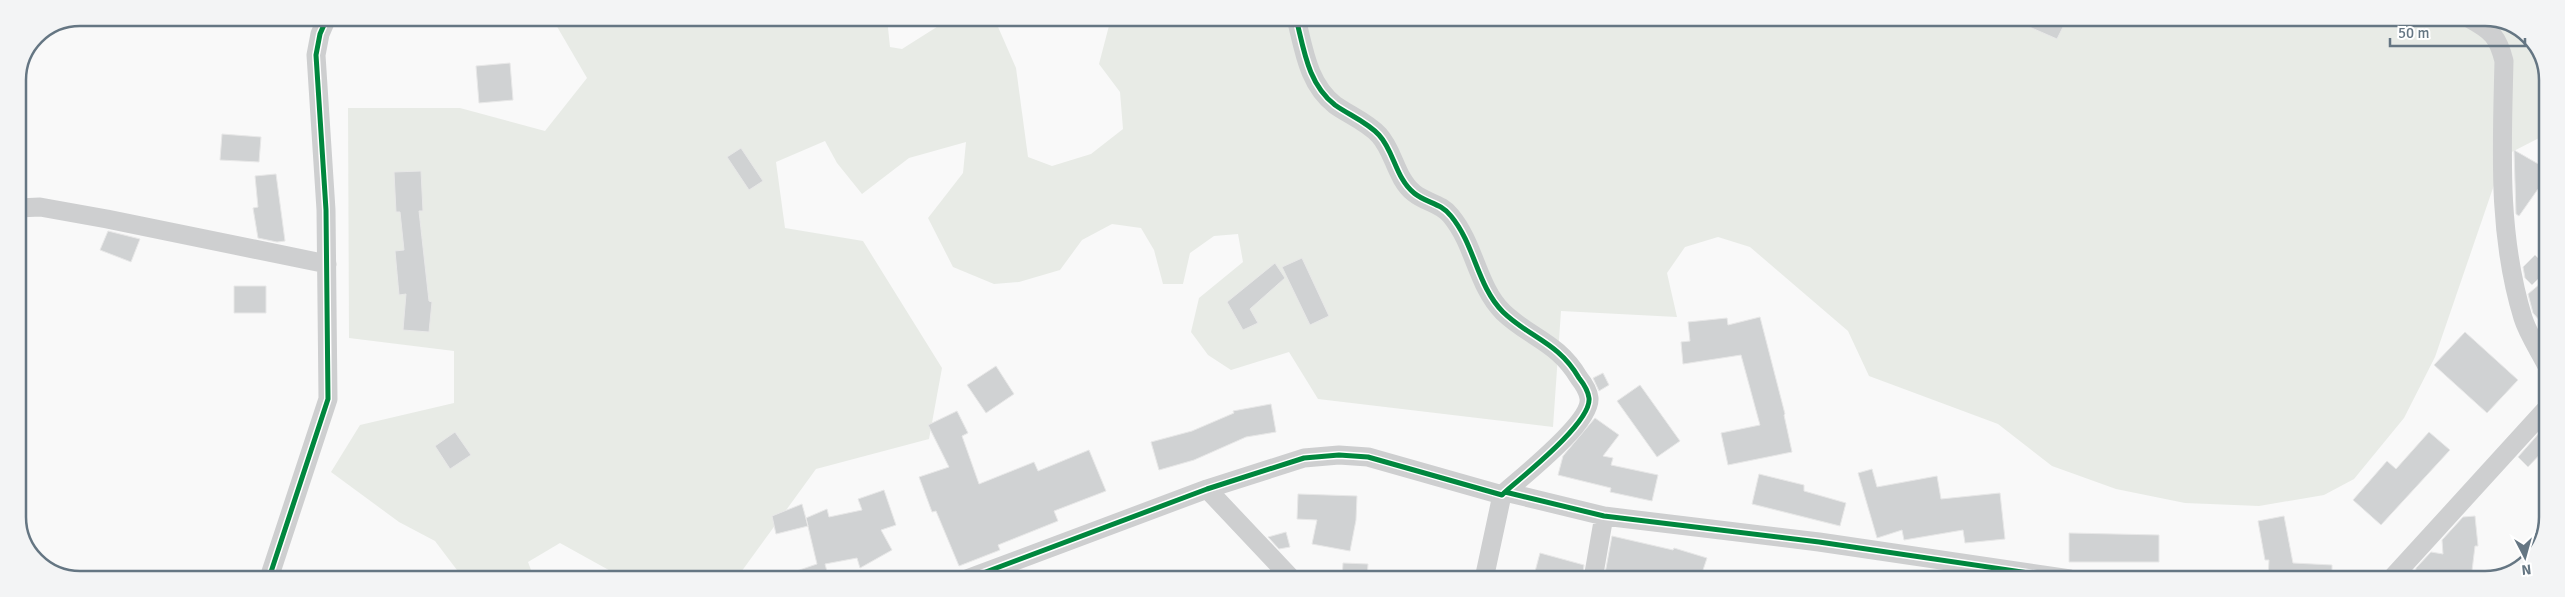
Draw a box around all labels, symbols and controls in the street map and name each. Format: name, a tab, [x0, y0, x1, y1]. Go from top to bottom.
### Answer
scale bar	[2390, 15, 2525, 47]
text: 50 m	[2398, 24, 2429, 42]
north arrow	[2500, 532, 2550, 582]
text: N	[2521, 560, 2532, 578]

